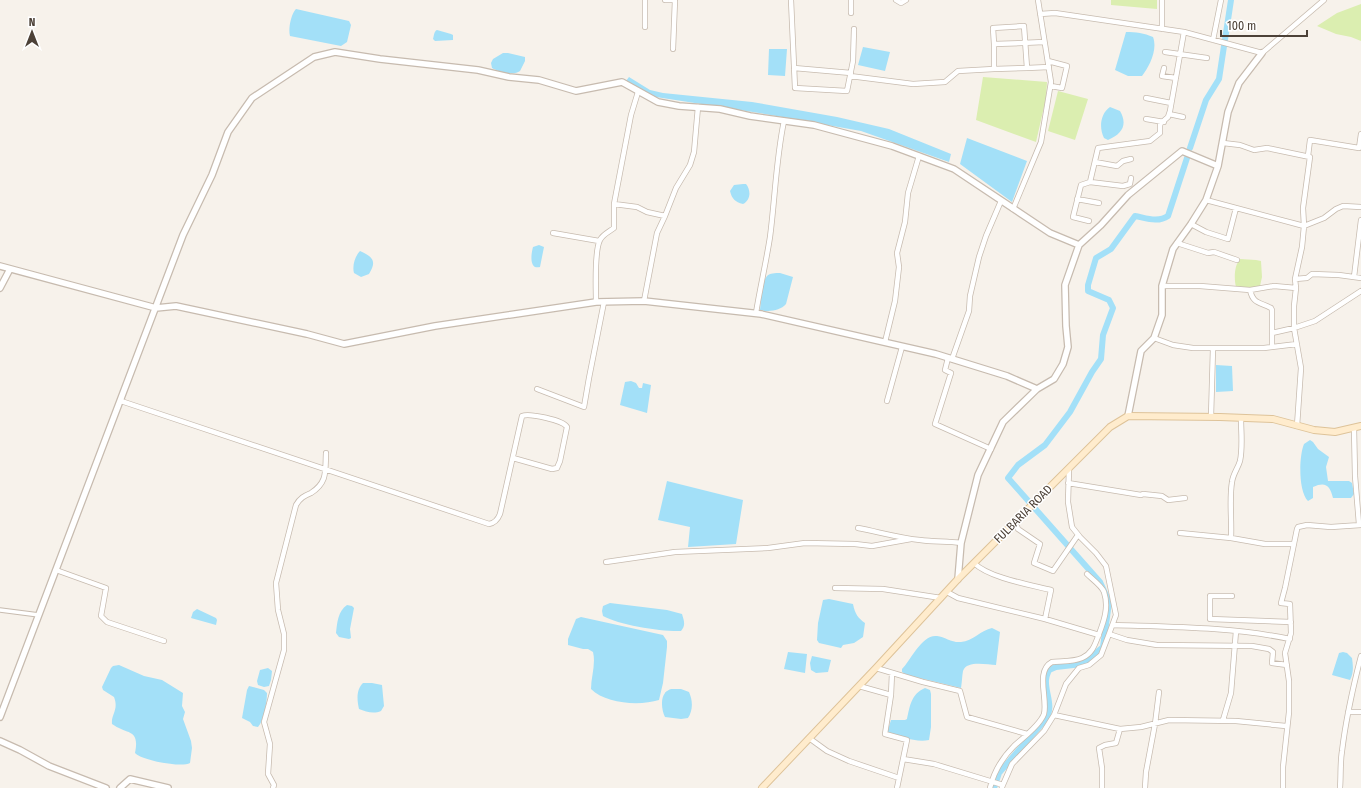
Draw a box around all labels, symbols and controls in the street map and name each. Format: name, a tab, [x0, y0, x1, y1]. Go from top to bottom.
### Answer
north arrow	[12, 12, 52, 52]
scale bar	[1221, 12, 1307, 38]
text: N	[29, 16, 35, 29]
text: 100 m	[1227, 19, 1256, 33]
street label: FULBARIA ROAD	[991, 482, 1055, 546]

